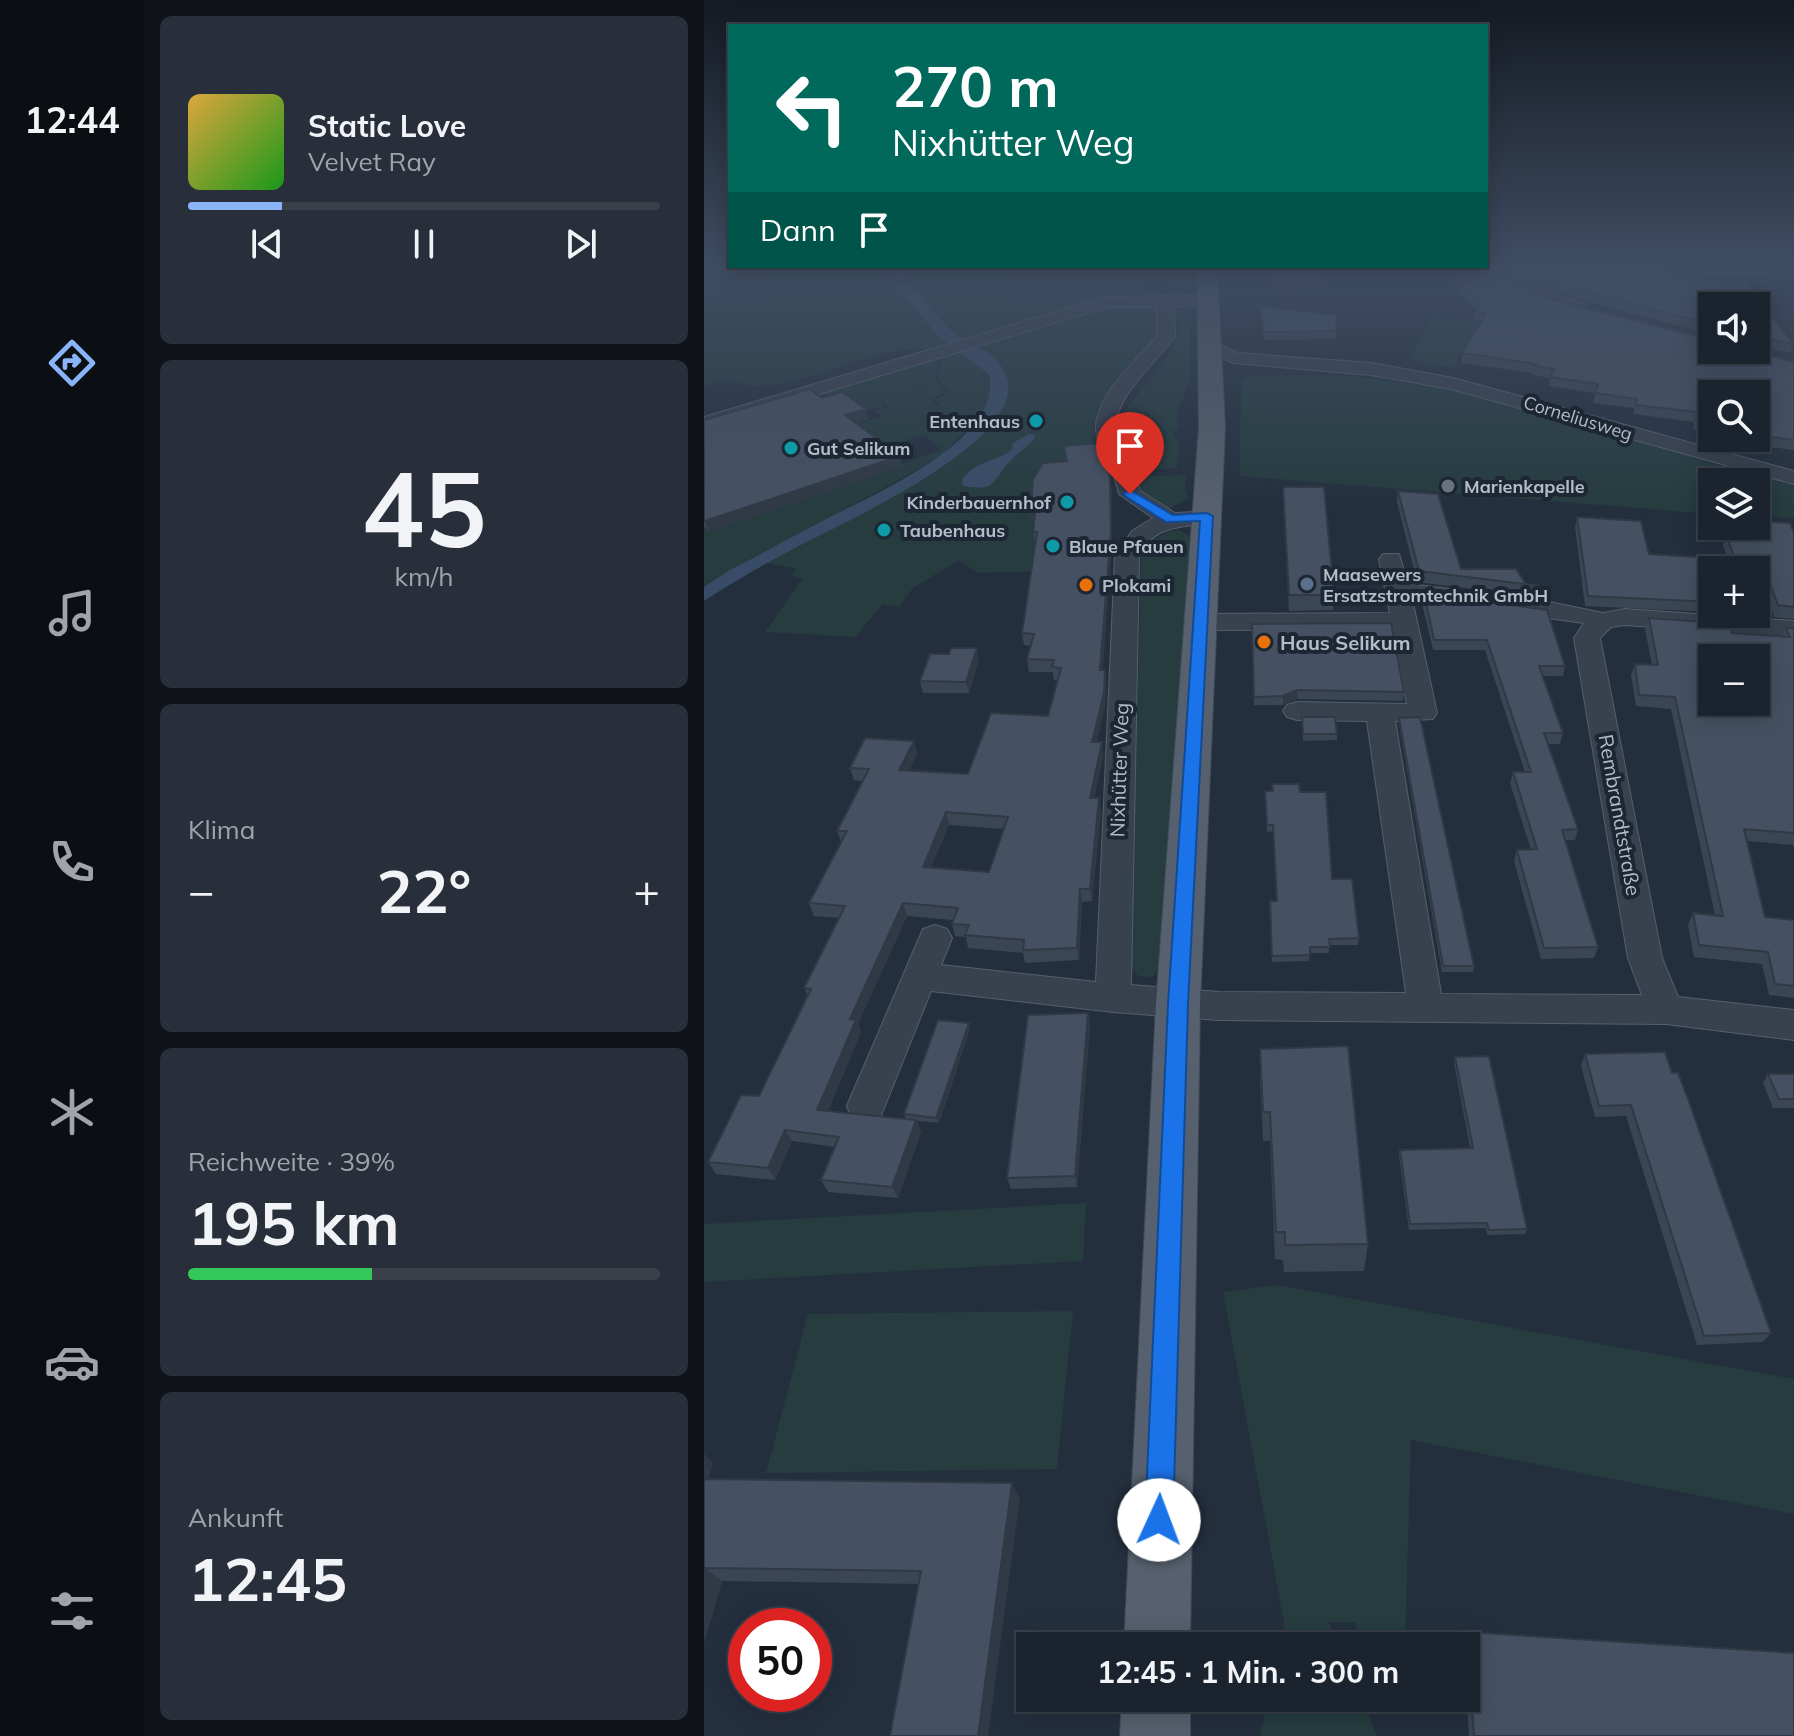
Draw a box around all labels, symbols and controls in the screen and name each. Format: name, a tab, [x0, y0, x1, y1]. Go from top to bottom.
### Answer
text: 270 m	[892, 51, 1059, 121]
icon: left	[760, 56, 864, 160]
text: 12:44	[24, 97, 120, 142]
text: Static Love	[308, 107, 466, 145]
text: Nixhütter Weg	[892, 120, 1134, 165]
text: Velvet Ray	[308, 145, 436, 178]
icon: arrive	[852, 208, 896, 252]
text: Dann	[760, 211, 836, 249]
icon: previous	[245, 222, 289, 266]
icon: pause	[402, 222, 446, 266]
icon: next	[559, 222, 603, 266]
map controls	[1698, 292, 1770, 716]
button: sound	[1698, 292, 1770, 364]
icon: directions	[44, 335, 100, 391]
button: search	[1698, 380, 1770, 452]
street label: Corneliusweg	[1521, 391, 1635, 445]
place label: Entenhaus	[929, 410, 1020, 433]
marker: Entenhaus	[1027, 412, 1045, 430]
pin	[1096, 412, 1164, 494]
icon: arrive	[1108, 424, 1152, 468]
place label: Gut Selikum	[807, 437, 911, 460]
marker: Gut Selikum	[782, 439, 800, 457]
text: 45	[362, 442, 486, 573]
button: layers	[1698, 468, 1770, 540]
place label: Marienkapelle	[1464, 475, 1585, 498]
marker: Marienkapelle	[1439, 477, 1457, 495]
place label: Kinderbauernhof	[906, 491, 1051, 514]
marker: Kinderbauernhof	[1058, 493, 1076, 511]
place label: Taubenhaus	[900, 519, 1005, 542]
marker: Taubenhaus	[875, 521, 893, 539]
place label: Blaue Pfauen	[1069, 535, 1184, 558]
marker: Blaue Pfauen	[1044, 537, 1062, 555]
button: +	[1698, 556, 1770, 628]
text: km/h	[395, 560, 453, 593]
place label: Maasewers Ersatzstromtechnik GmbH	[1323, 563, 1548, 607]
place label: Plokami	[1102, 574, 1171, 597]
marker: Maasewers Ersatzstromtechnik GmbH	[1298, 575, 1316, 593]
marker: Plokami	[1077, 576, 1095, 594]
icon: music	[44, 585, 100, 641]
place label: Haus Selikum	[1280, 630, 1411, 655]
marker: Haus Selikum	[1255, 633, 1273, 651]
button: −	[1698, 644, 1770, 716]
street label: Nixhütter Weg	[1104, 702, 1134, 838]
street label: Rembrandtstraße	[1593, 732, 1647, 898]
text: Klima	[188, 813, 255, 846]
icon: phone	[44, 834, 100, 890]
text: 22°	[377, 853, 471, 928]
text: −	[188, 863, 214, 918]
text: +	[634, 863, 660, 918]
icon: climate	[44, 1084, 100, 1140]
text: Reichweite · 39%	[188, 1145, 395, 1178]
text: 195 km	[188, 1185, 400, 1260]
icon: car	[44, 1334, 100, 1390]
position arrow	[1117, 1478, 1201, 1562]
text: Ankunft	[188, 1501, 283, 1534]
text: 12:45	[188, 1541, 347, 1616]
icon: filters	[44, 1583, 100, 1639]
speed limit sign: 50	[728, 1608, 832, 1712]
text: 12:45 · 1 Min. · 300 m	[1097, 1653, 1399, 1691]

